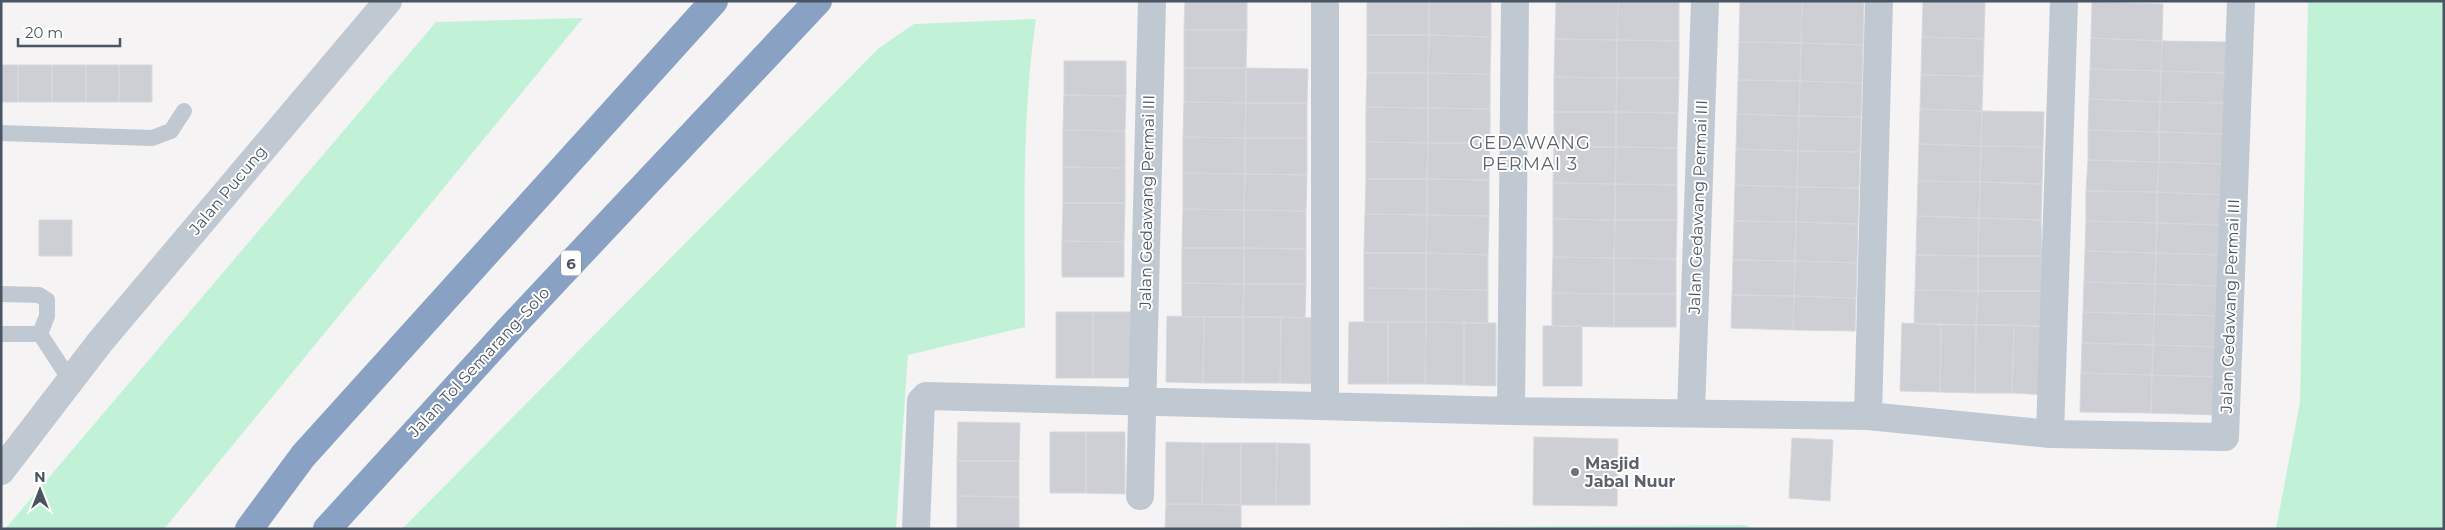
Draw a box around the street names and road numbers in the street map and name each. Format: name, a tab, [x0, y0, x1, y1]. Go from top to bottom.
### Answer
street label: Jalan Gedawang Permai III	[1136, 95, 1158, 310]
street label: Jalan Gedawang Permai III	[1685, 100, 1711, 315]
street label: Jalan Pucung	[185, 142, 271, 239]
street label: Jalan Gedawang Permai III	[2217, 199, 2243, 414]
road number: 6	[561, 250, 581, 276]
street label: Jalan Tol Semarang–Solo	[404, 283, 553, 442]

